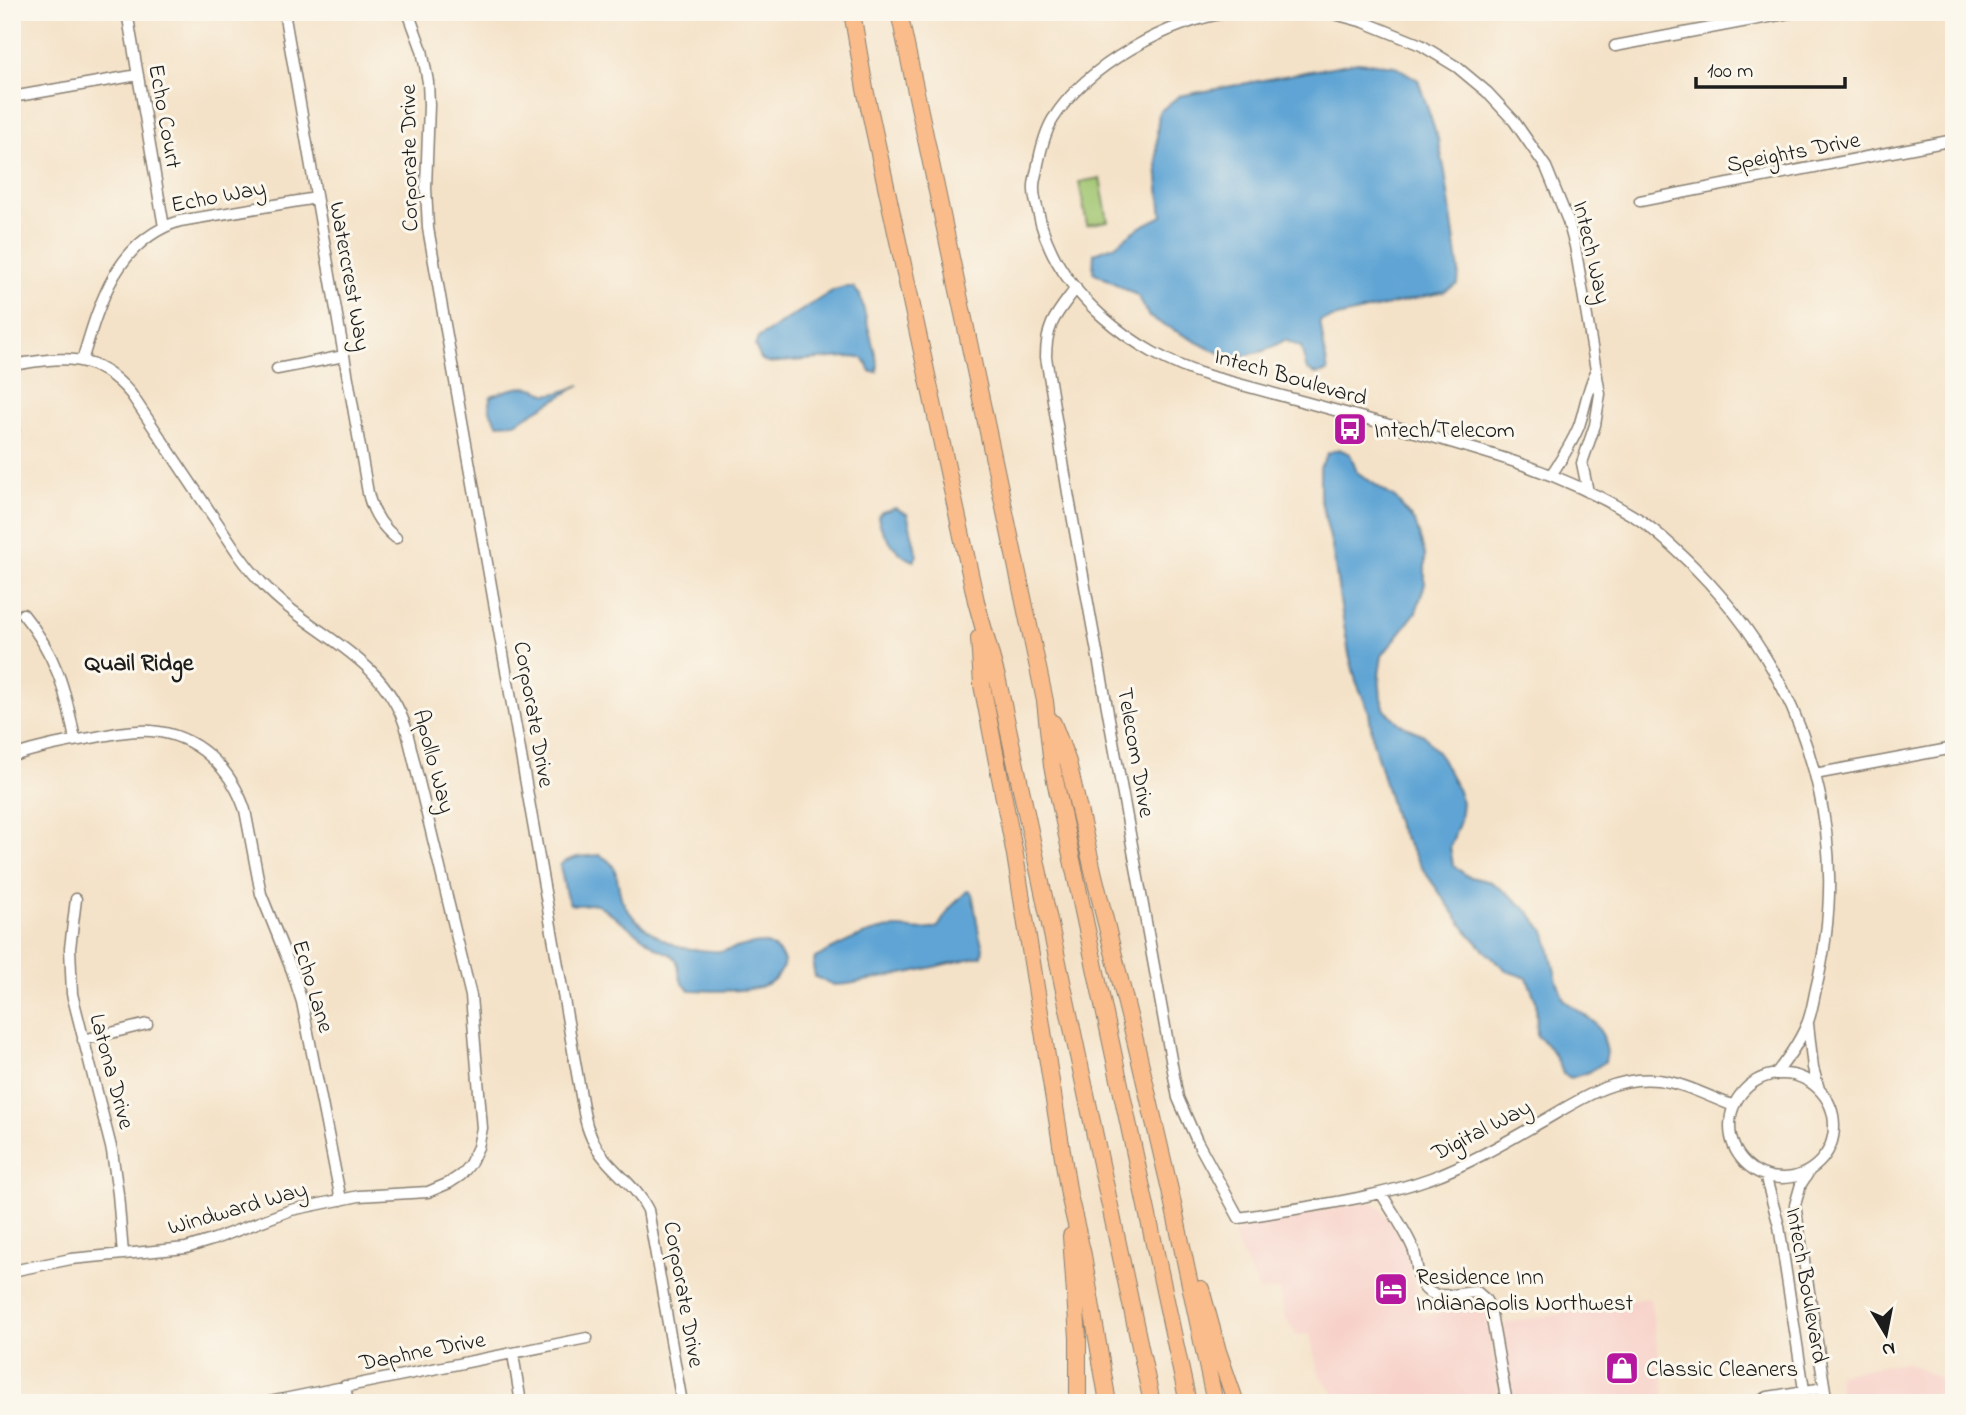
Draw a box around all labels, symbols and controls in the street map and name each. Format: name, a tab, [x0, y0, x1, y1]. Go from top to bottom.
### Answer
scale bar	[1696, 46, 1845, 90]
text: 100 m	[1707, 57, 1753, 87]
street label: Echo Court	[138, 62, 189, 171]
street label: Corporate Drive	[393, 83, 428, 232]
street label: Speights Drive	[1724, 124, 1864, 184]
street label: Echo Way	[168, 172, 269, 225]
street label: Intech Way	[1561, 198, 1618, 308]
street label: Watercrest Way	[317, 199, 378, 354]
street label: Intech Boulevard	[1210, 341, 1371, 416]
bus stop icon: Intech/Telecom	[1331, 410, 1369, 448]
place label: Intech/Telecom	[1374, 415, 1515, 448]
street label: Corporate Drive	[503, 639, 562, 791]
district label: Quail Ridge	[84, 647, 195, 683]
street label: Telecom Drive	[1107, 685, 1162, 821]
street label: Apollo Way	[401, 706, 462, 818]
street label: Echo Lane	[282, 936, 342, 1038]
street label: Latona Drive	[79, 1010, 142, 1134]
street label: Digital Way	[1425, 1092, 1539, 1173]
street label: Windward Way	[164, 1174, 312, 1247]
street label: Intech Boulevard	[1776, 1205, 1835, 1366]
street label: Corporate Drive	[653, 1219, 712, 1371]
place label: Residence Inn Indianapolis Northwest	[1416, 1262, 1634, 1321]
hotel icon: Residence Inn Indianapolis Northwest	[1372, 1270, 1410, 1308]
north arrow	[1850, 1300, 1920, 1370]
street label: Daphne Drive	[356, 1324, 489, 1381]
text: N	[1880, 1334, 1897, 1363]
shop icon: Classic Cleaners	[1603, 1349, 1641, 1387]
place label: Classic Cleaners	[1646, 1354, 1798, 1387]

